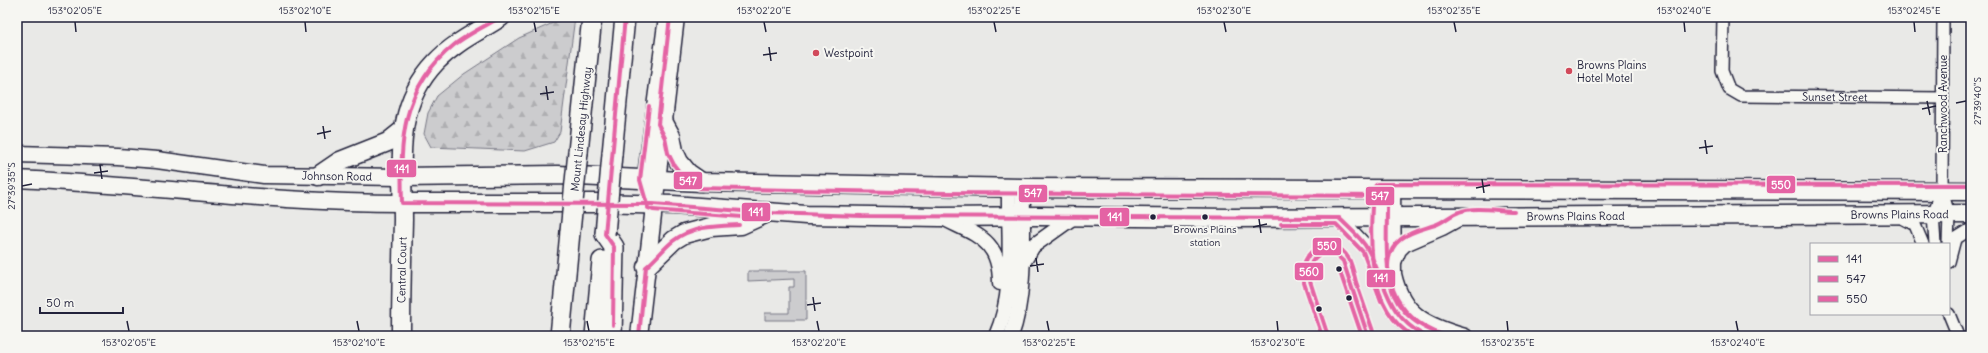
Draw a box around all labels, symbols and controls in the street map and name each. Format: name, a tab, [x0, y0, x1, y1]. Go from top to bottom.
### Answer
text: 153°02'05"E	[48, 4, 102, 17]
text: 153°02'10"E	[279, 4, 331, 17]
text: 153°02'15"E	[508, 4, 560, 17]
text: 153°02'20"E	[737, 4, 791, 17]
text: 153°02'25"E	[967, 4, 1021, 17]
text: 153°02'30"E	[1197, 4, 1251, 17]
text: 153°02'35"E	[1427, 4, 1481, 17]
text: 153°02'40"E	[1657, 4, 1711, 17]
text: 153°02'45"E	[1887, 4, 1941, 17]
place label: Westpoint	[824, 46, 873, 60]
marker: Westpoint	[811, 48, 821, 58]
street label: Ranchwood Avenue	[1936, 55, 1950, 153]
place label: Browns Plains Hotel Motel	[1577, 58, 1647, 85]
street label: Mount Lindesay Highway	[567, 66, 595, 192]
marker: Browns Plains Hotel Motel	[1564, 66, 1574, 76]
text: 27°39'40"S	[1971, 77, 1984, 125]
street label: Sunset Street	[1802, 90, 1868, 104]
line badge: 141	[386, 159, 417, 178]
text: 27°39'35"S	[5, 162, 18, 210]
text: 141	[395, 162, 409, 176]
street label: Johnson Road	[301, 169, 373, 184]
line badge: 547	[673, 171, 703, 190]
text: 547	[679, 174, 698, 188]
line badge: 550	[1766, 175, 1796, 194]
text: 550	[1771, 178, 1791, 192]
line badge: 547	[1018, 184, 1048, 203]
text: 547	[1024, 186, 1043, 200]
line badge: 547	[1365, 186, 1395, 206]
text: 547	[1371, 189, 1390, 203]
line badge: 141	[741, 202, 771, 222]
text: 141	[749, 205, 763, 219]
line badge: 141	[1099, 207, 1130, 227]
street label: Browns Plains Road	[1850, 207, 1949, 222]
street label: Browns Plains Road	[1526, 209, 1625, 223]
text: 141	[1108, 210, 1122, 224]
unlabelled marker	[1148, 212, 1158, 222]
marker: Browns Plains station	[1200, 212, 1210, 222]
place label: Browns Plains station	[1173, 223, 1237, 249]
street label: Central Court	[394, 236, 410, 303]
line badge: 550	[1312, 237, 1342, 256]
text: 550	[1317, 239, 1337, 253]
legend	[1810, 243, 1950, 315]
text: 141	[1846, 251, 1862, 266]
line badge: 560	[1294, 262, 1324, 281]
unlabelled marker	[1334, 264, 1344, 274]
text: 560	[1299, 265, 1319, 279]
line badge: 141	[1366, 269, 1396, 288]
text: 141	[1374, 271, 1388, 285]
text: 547	[1846, 271, 1866, 286]
scale bar	[40, 289, 123, 315]
text: 550	[1846, 291, 1868, 306]
unlabelled marker	[1344, 293, 1354, 303]
text: 50 m	[46, 295, 75, 310]
unlabelled marker	[1314, 304, 1324, 314]
text: 153°02'05"E	[102, 336, 156, 349]
text: 153°02'10"E	[333, 336, 385, 349]
text: 153°02'15"E	[563, 336, 615, 349]
text: 153°02'20"E	[792, 336, 846, 349]
text: 153°02'25"E	[1022, 336, 1076, 349]
text: 153°02'30"E	[1251, 336, 1305, 349]
text: 153°02'35"E	[1481, 336, 1535, 349]
text: 153°02'40"E	[1711, 336, 1765, 349]

